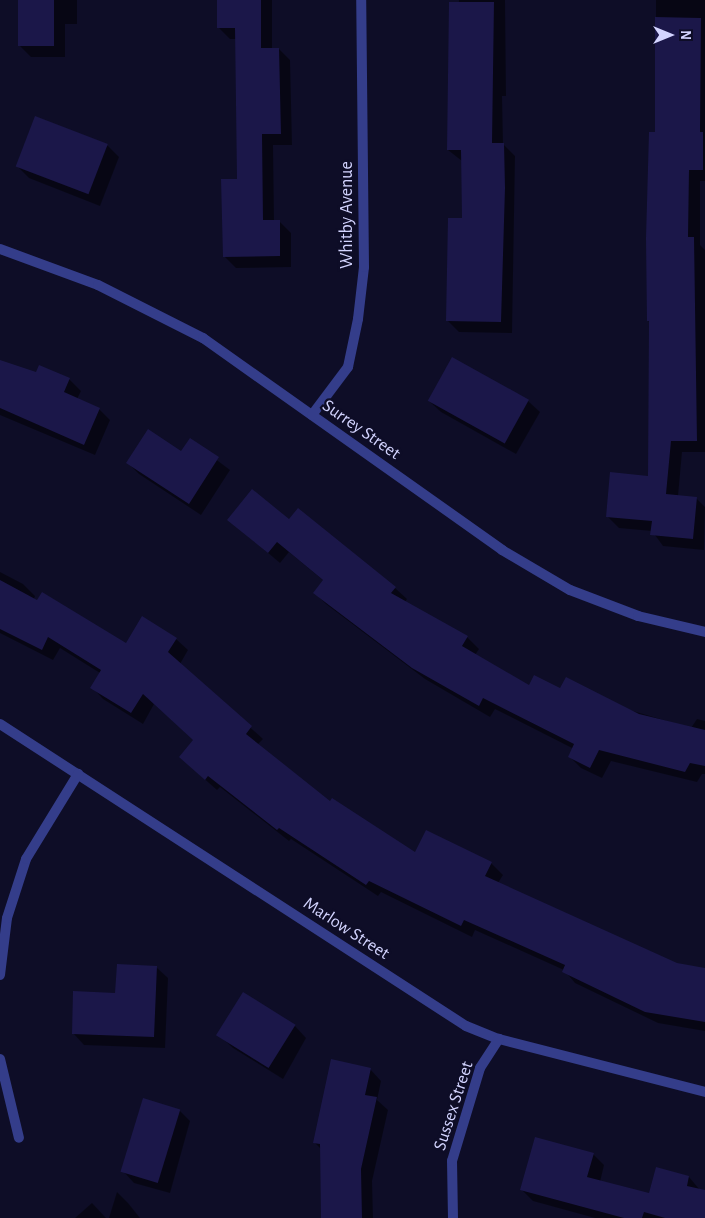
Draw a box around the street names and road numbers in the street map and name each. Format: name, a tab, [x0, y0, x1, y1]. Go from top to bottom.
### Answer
street label: Whitby Avenue	[336, 161, 358, 269]
street label: Surrey Street	[318, 395, 404, 465]
street label: Marlow Street	[299, 893, 393, 965]
street label: Sussex Street	[429, 1059, 479, 1153]

